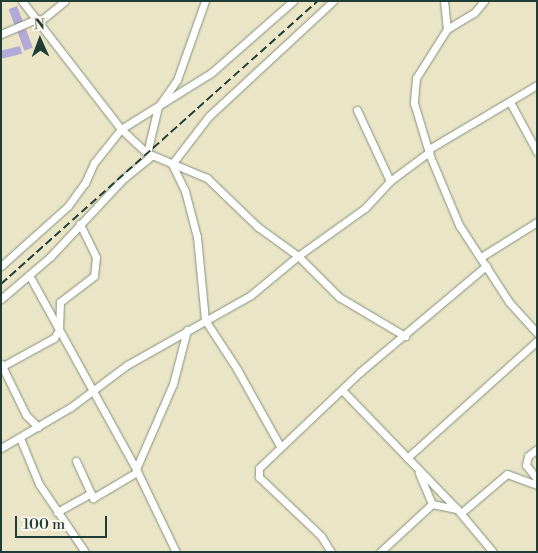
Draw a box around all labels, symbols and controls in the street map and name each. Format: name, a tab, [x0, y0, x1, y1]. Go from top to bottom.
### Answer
north arrow	[15, 15, 65, 65]
text: N	[34, 16, 45, 34]
scale bar	[18, 506, 110, 538]
text: 100 m	[23, 515, 65, 534]

